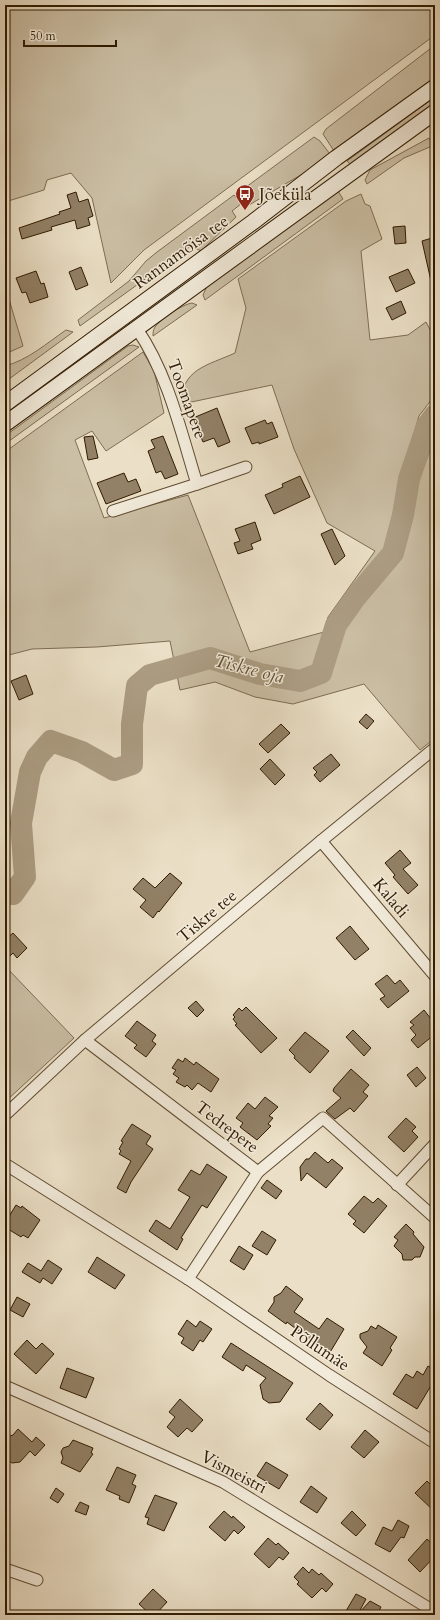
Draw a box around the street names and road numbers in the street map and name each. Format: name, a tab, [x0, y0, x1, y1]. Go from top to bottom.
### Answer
street label: Rannamõisa tee	[129, 210, 233, 294]
street label: Toomapere	[162, 356, 212, 442]
street label: Kaladi	[368, 873, 415, 923]
street label: Tiskre tee	[172, 884, 242, 948]
street label: Tedrepere	[191, 1096, 263, 1158]
street label: Põllumäe	[286, 1320, 354, 1376]
street label: Vismeistri	[197, 1445, 271, 1499]

